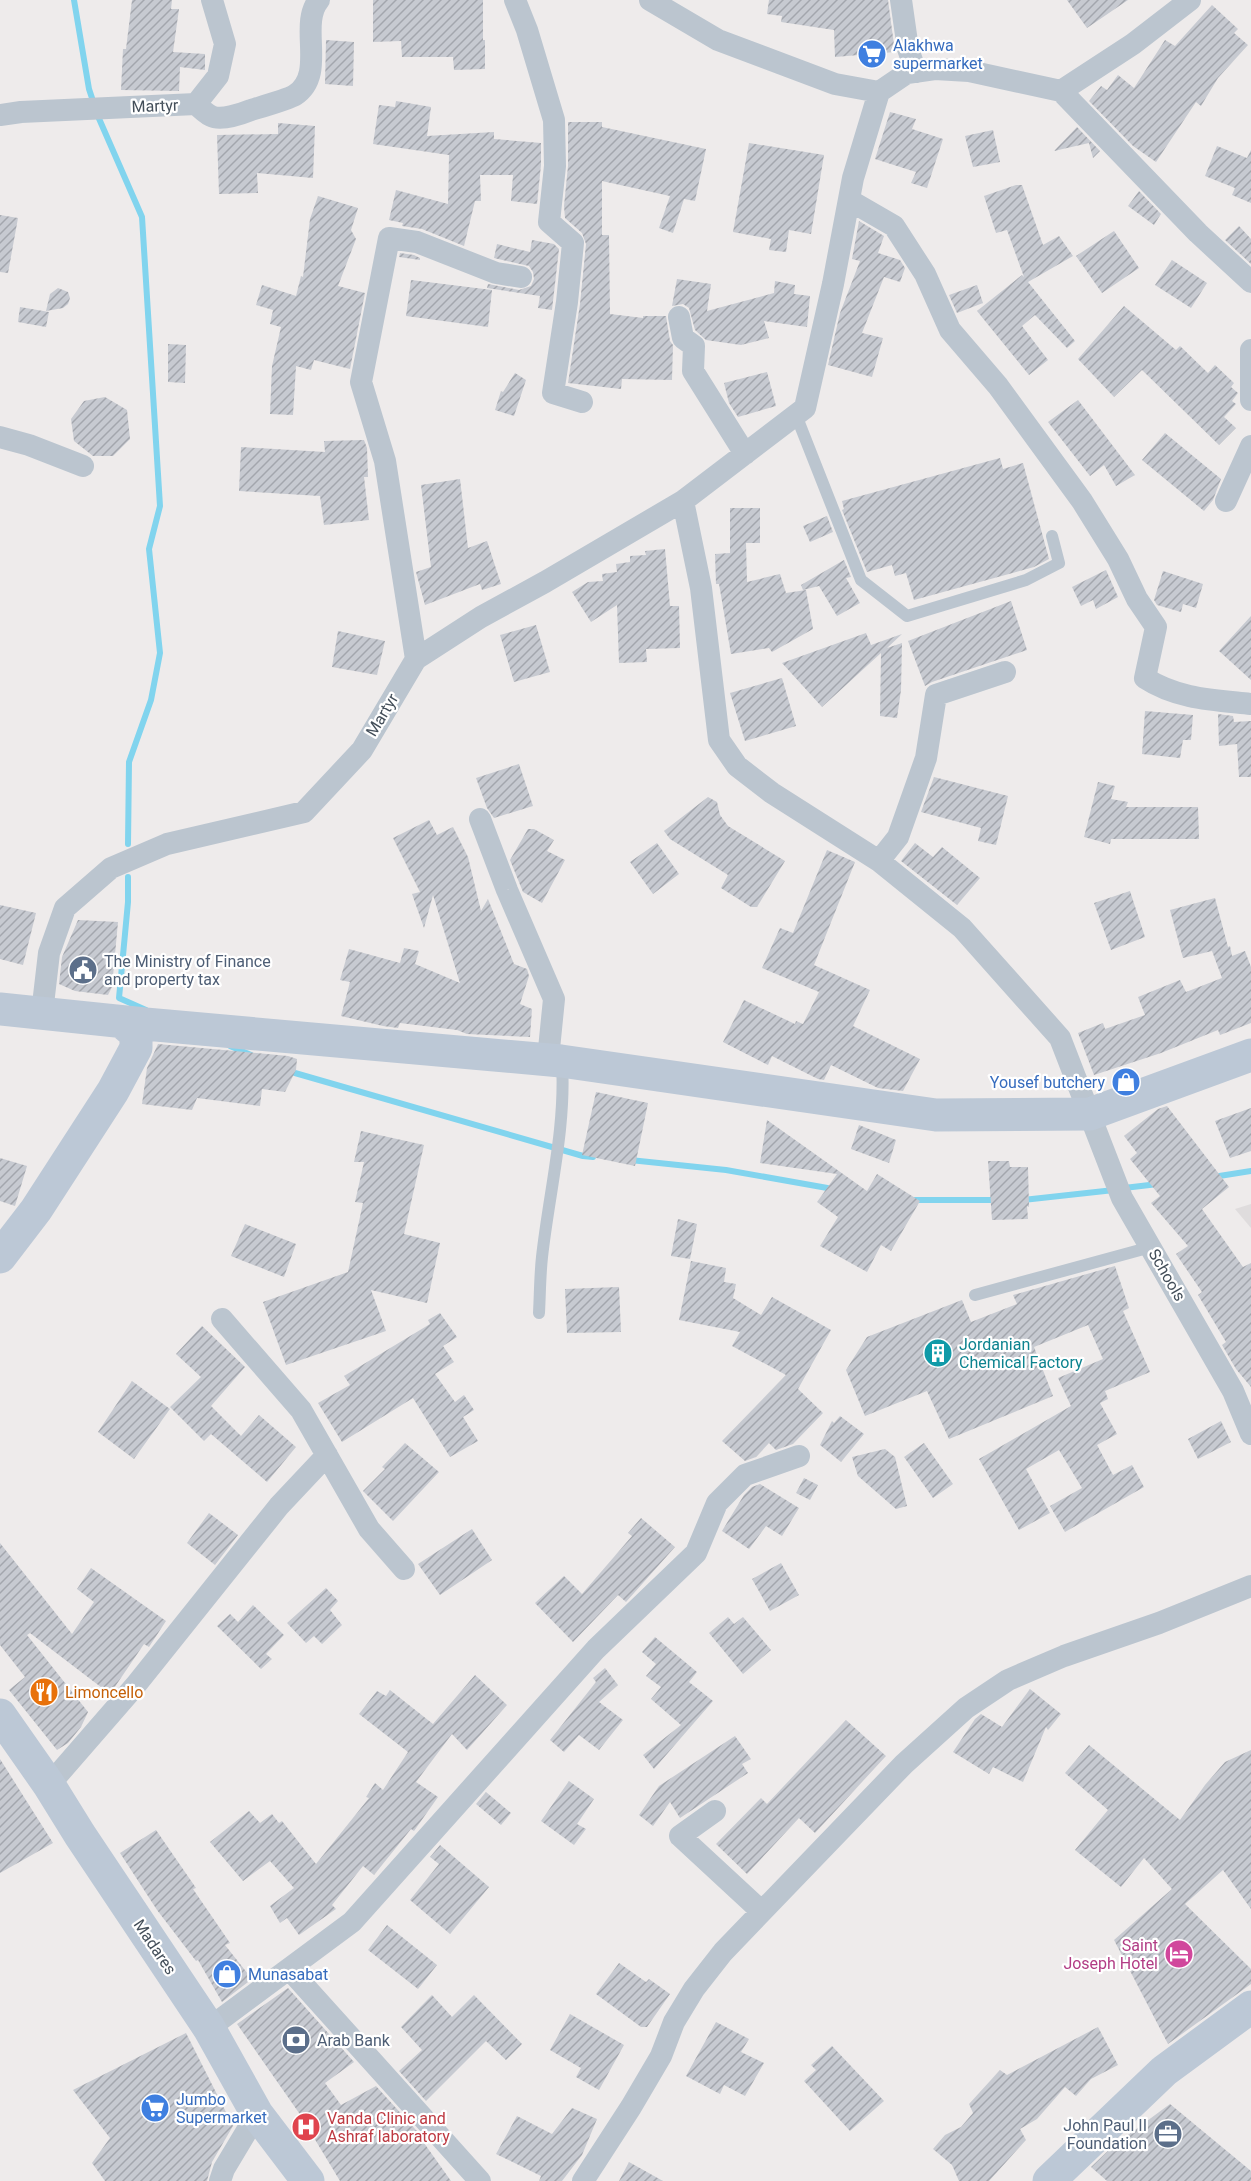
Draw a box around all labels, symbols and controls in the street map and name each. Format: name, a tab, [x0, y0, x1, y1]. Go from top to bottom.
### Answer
place label: Alakhwa supermarket	[893, 36, 983, 73]
supermarket icon: Alakhwa supermarket	[856, 38, 888, 70]
street label: Martyr	[131, 96, 179, 116]
street label: Martyr	[362, 690, 402, 740]
place label: The Ministry of Finance and property tax	[104, 952, 271, 989]
public building icon: The Ministry of Finance and property tax	[67, 954, 99, 986]
shop icon: Yousef butchery	[1110, 1066, 1142, 1098]
place label: Yousef butchery	[990, 1073, 1105, 1092]
street label: Schools	[1144, 1246, 1190, 1304]
place label: Jordanian Chemical Factory	[959, 1335, 1083, 1372]
building icon: Jordanian Chemical Factory	[922, 1337, 954, 1369]
restaurant icon: Limoncello	[28, 1676, 60, 1708]
place label: Limoncello	[65, 1683, 143, 1702]
street label: Madares	[130, 1916, 180, 1978]
place label: Saint Joseph Hotel	[1063, 1936, 1158, 1973]
hotel icon: Saint Joseph Hotel	[1163, 1938, 1195, 1970]
shop icon: Munasabat	[211, 1958, 243, 1990]
place label: Munasabat	[248, 1965, 328, 1984]
bank icon: Arab Bank	[280, 2024, 312, 2056]
place label: Arab Bank	[317, 2031, 391, 2050]
place label: Jumbo Supermarket	[176, 2090, 267, 2127]
supermarket icon: Jumbo Supermarket	[139, 2092, 171, 2124]
place label: Vanda Clinic and Ashraf laboratory	[327, 2109, 450, 2146]
hospital icon: Vanda Clinic and Ashraf laboratory	[290, 2111, 322, 2143]
place label: John Paul II Foundation	[1063, 2116, 1147, 2153]
office icon: John Paul II Foundation	[1152, 2118, 1184, 2150]

